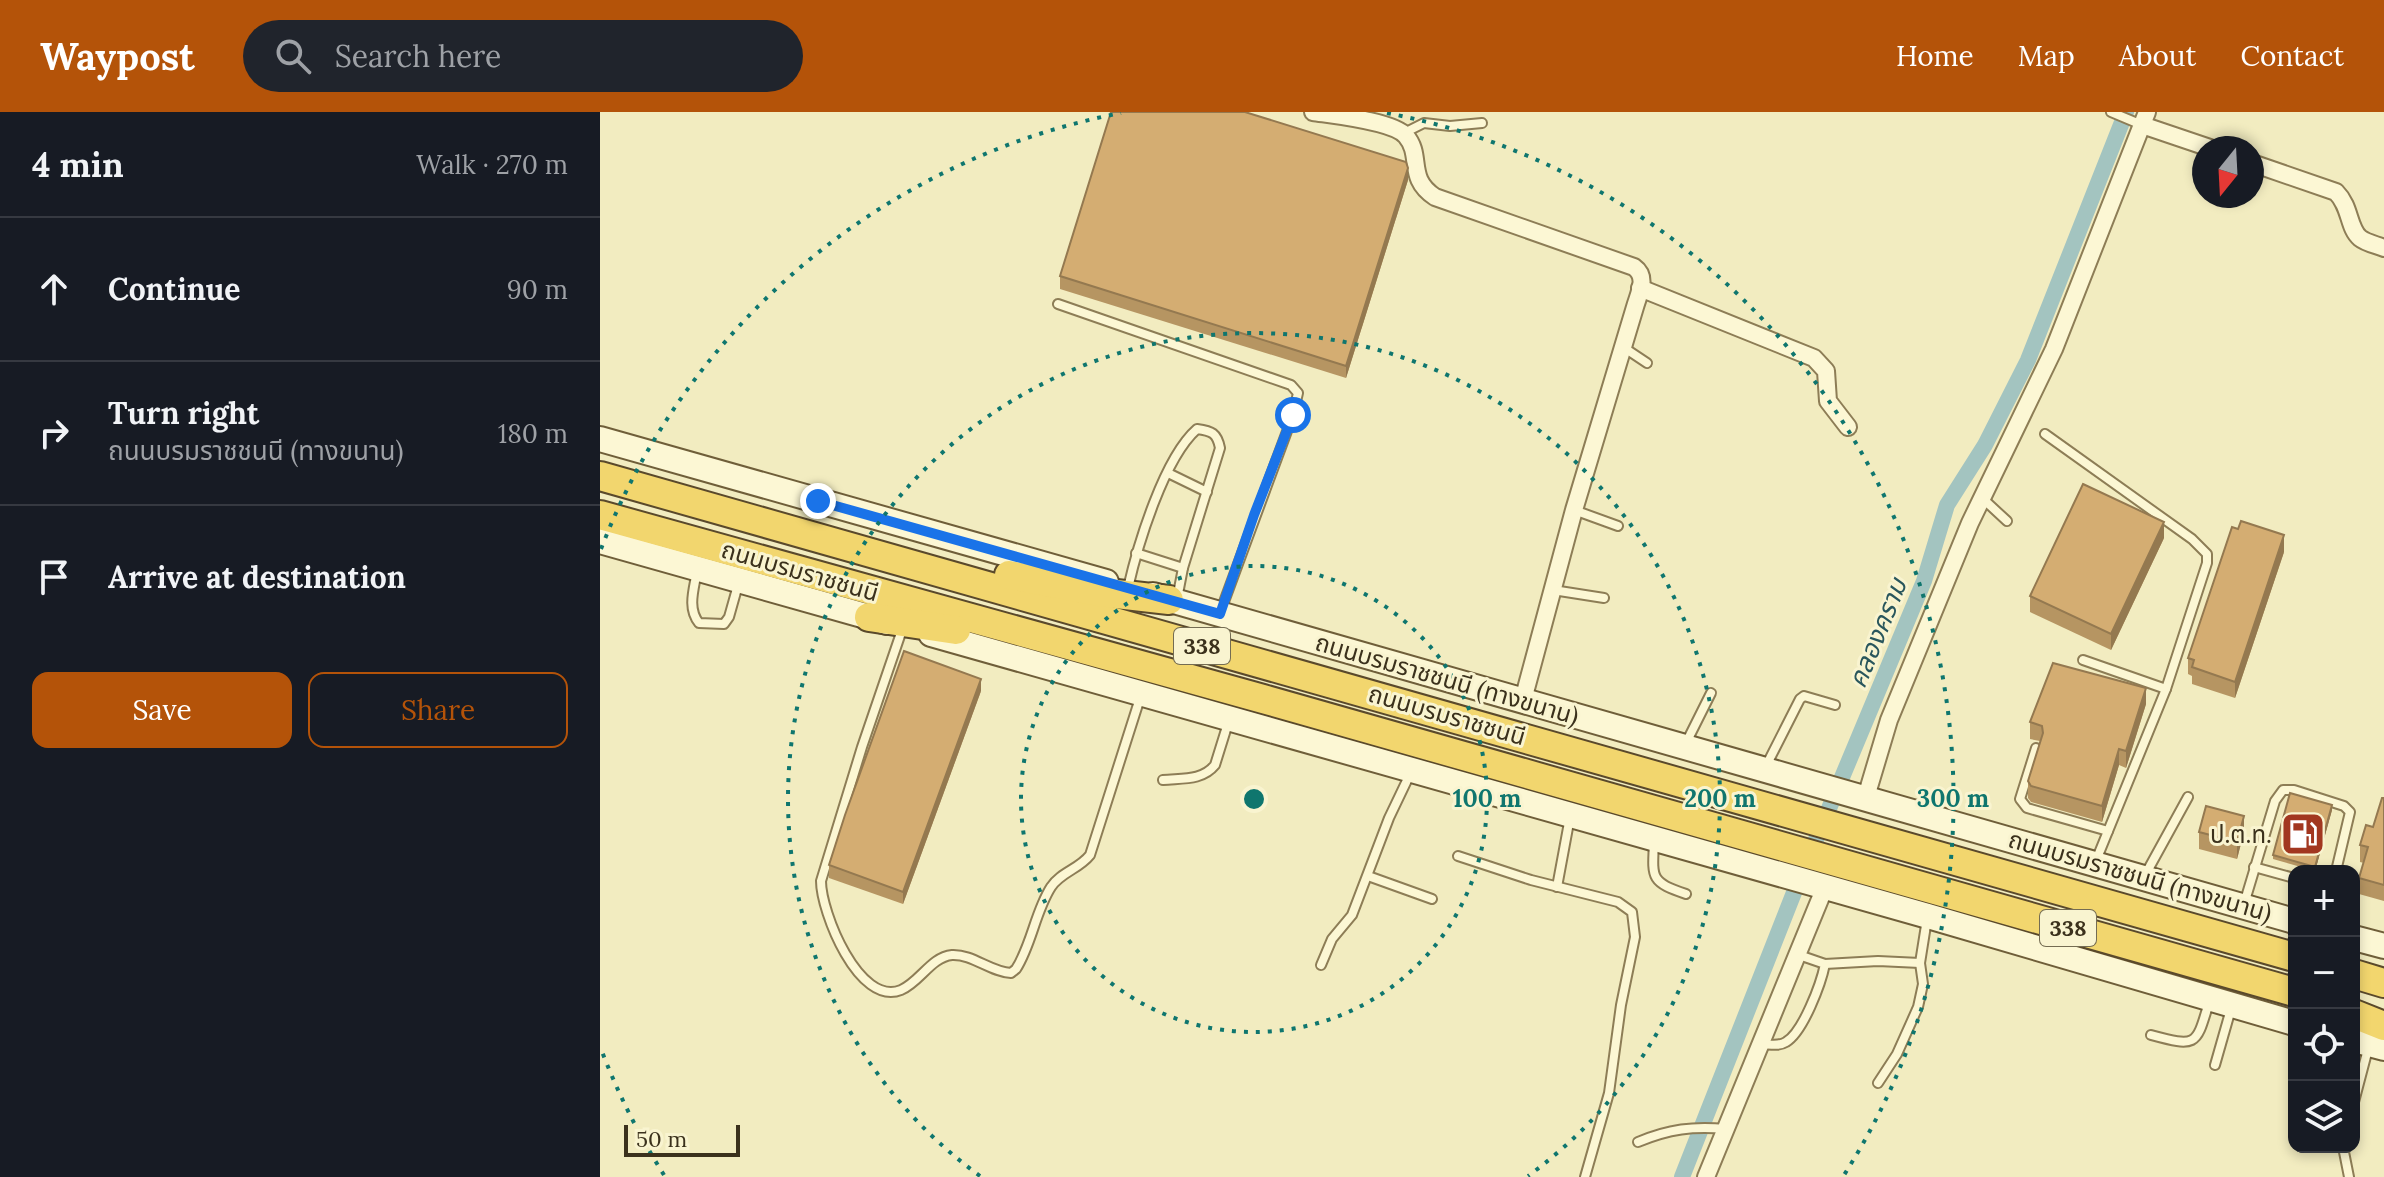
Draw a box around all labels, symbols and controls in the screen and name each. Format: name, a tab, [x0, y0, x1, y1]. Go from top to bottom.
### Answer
search box	[243, 20, 803, 92]
text: Waypost	[40, 32, 195, 80]
icon: search	[271, 34, 315, 78]
text: Search here	[335, 37, 501, 75]
text: Home	[1896, 38, 1974, 74]
text: Map	[2018, 38, 2075, 74]
text: About	[2119, 38, 2196, 74]
text: Contact	[2240, 38, 2344, 74]
north arrow	[2192, 136, 2264, 208]
text: 4 min	[32, 143, 124, 186]
text: Walk · 270 m	[416, 148, 568, 181]
icon: ahead	[32, 267, 76, 311]
text: Continue	[108, 270, 240, 308]
text: 90 m	[507, 273, 568, 306]
text: Turn right	[108, 394, 259, 432]
route start	[1275, 397, 1311, 433]
icon: right	[32, 411, 76, 455]
text: 180 m	[498, 417, 568, 450]
text: ถนนบรมราชชนนี (ทางขนาน)	[108, 434, 403, 467]
route end	[800, 483, 836, 519]
street label: ถนนบรมราชชนนี	[718, 534, 882, 608]
icon: arrive	[32, 555, 76, 599]
text: Arrive at destination	[108, 558, 406, 596]
water label: คลองคราม	[1840, 572, 1915, 692]
road number: 338	[1174, 628, 1230, 664]
street label: ถนนบรมราชชนนี (ทางขนาน)	[1312, 628, 1582, 730]
button: Save	[32, 672, 292, 748]
button: Share	[308, 672, 568, 748]
street label: ถนนบรมราชชนนี	[1365, 679, 1529, 751]
text: 100 m	[1453, 783, 1521, 814]
text: 200 m	[1684, 783, 1756, 814]
text: 300 m	[1917, 783, 1989, 814]
centre of rings	[1240, 785, 1268, 813]
fuel station icon: ป.ต.ท.	[2279, 810, 2327, 858]
place label: ป.ต.ท.	[2210, 819, 2272, 850]
street label: ถนนบรมราชชนนี (ทางขนาน)	[2005, 824, 2275, 928]
map controls	[2288, 865, 2360, 1153]
button: +	[2288, 865, 2360, 937]
road number: 338	[2040, 910, 2096, 946]
button: −	[2288, 937, 2360, 1009]
button: locate	[2288, 1009, 2360, 1081]
button: layers	[2288, 1081, 2360, 1153]
scale bar	[624, 1121, 740, 1157]
text: 50 m	[636, 1125, 687, 1153]

